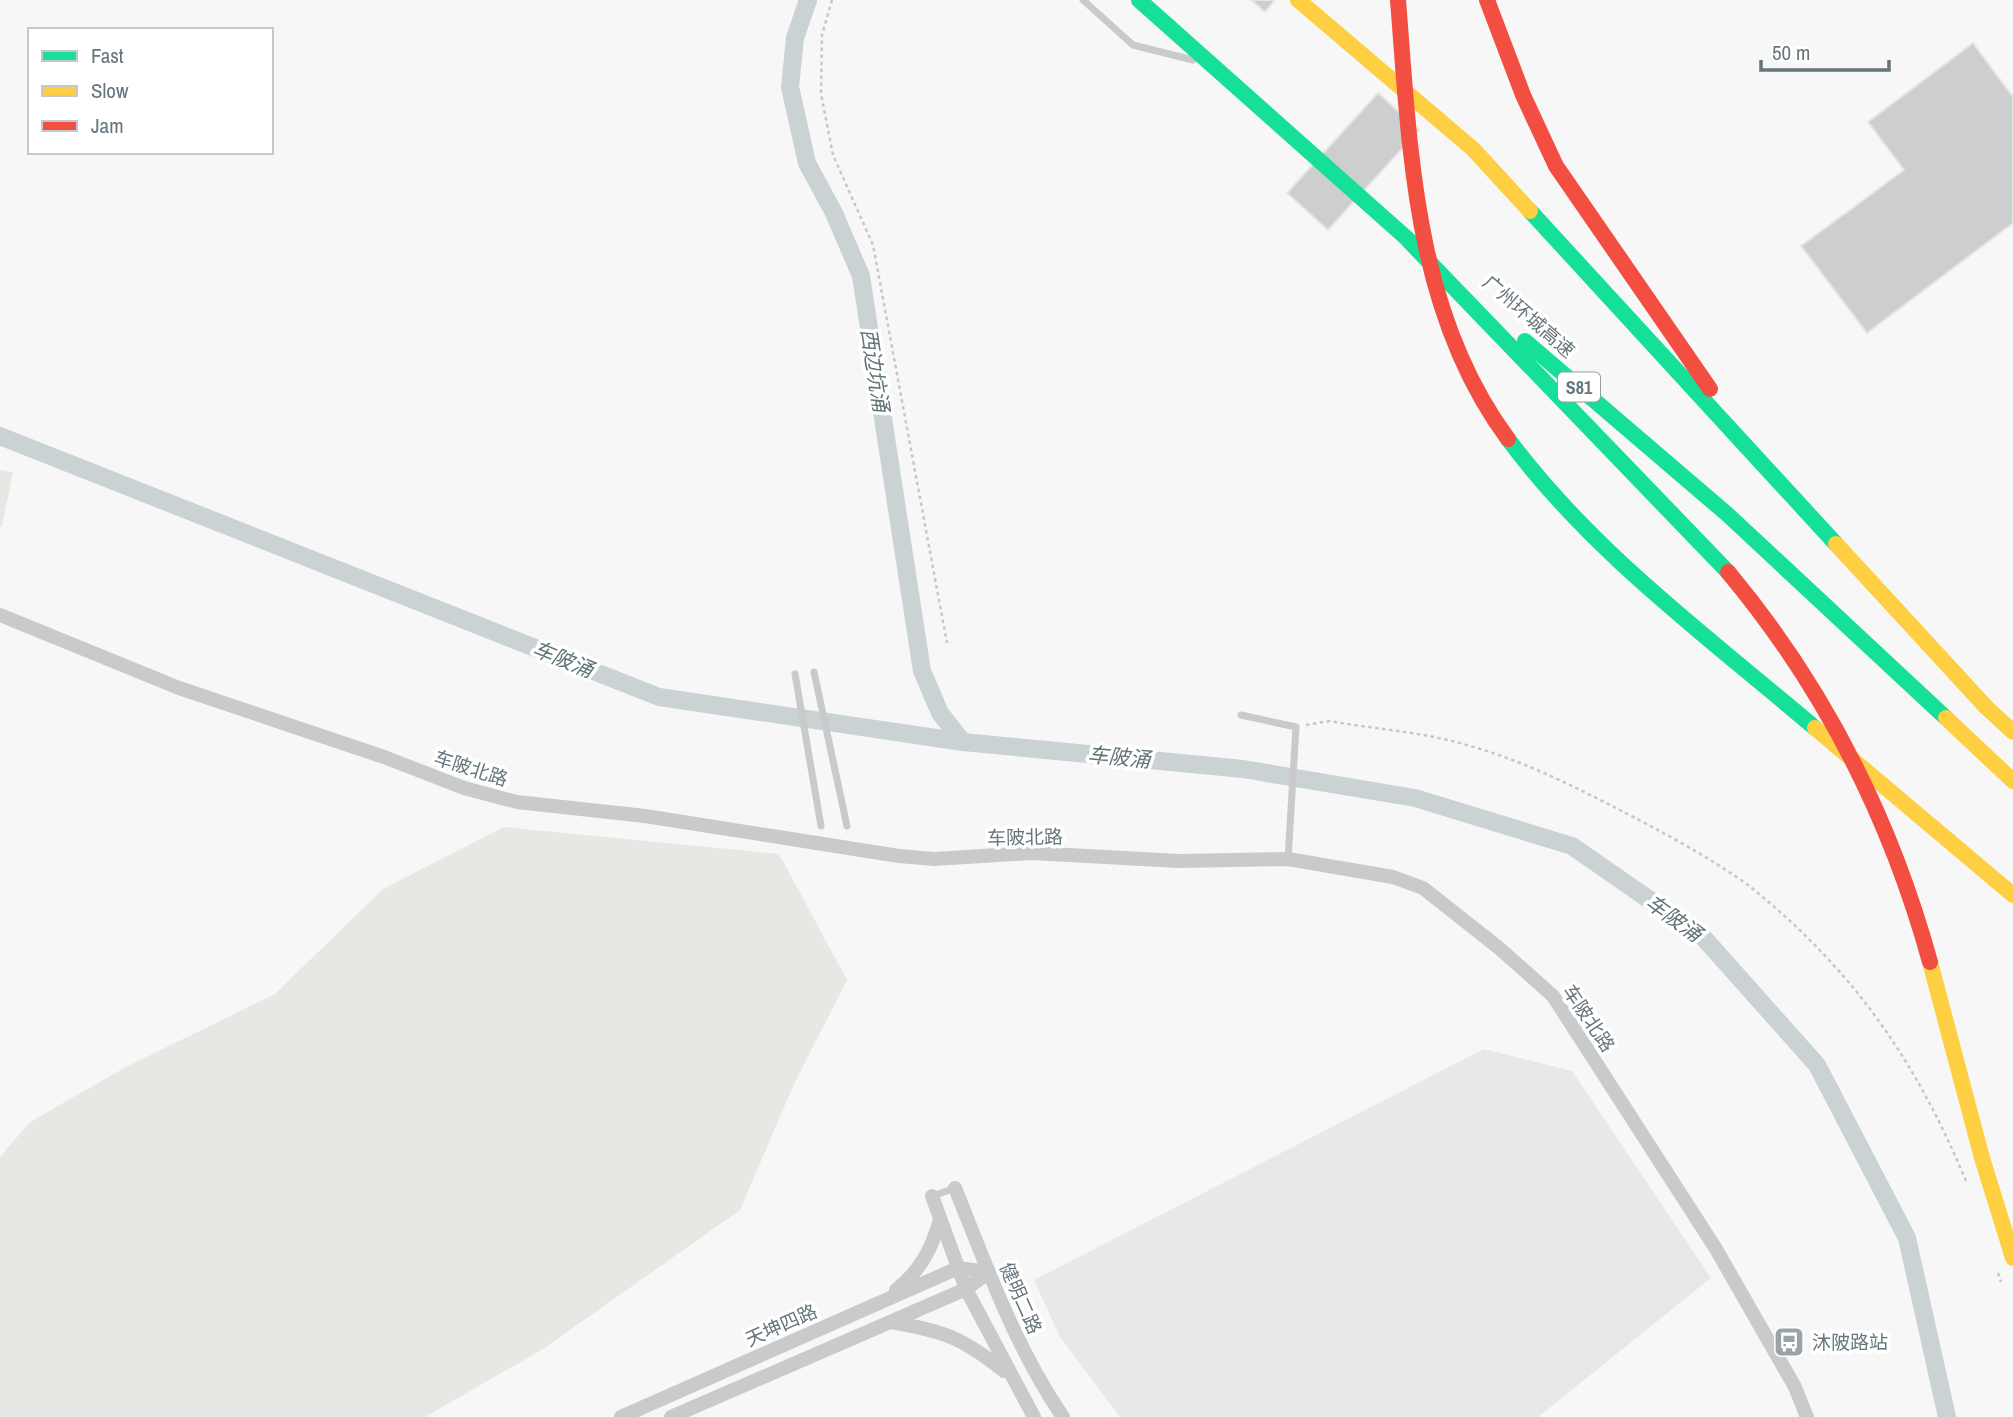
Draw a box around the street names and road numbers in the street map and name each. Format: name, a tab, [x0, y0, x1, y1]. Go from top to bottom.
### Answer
street label: 广州环城高速	[1477, 269, 1581, 363]
road number: S81	[1558, 372, 1600, 402]
street label: 车陂北路	[431, 744, 511, 792]
street label: 车陂北路	[987, 823, 1063, 851]
street label: 车陂北路	[1557, 979, 1621, 1057]
street label: 健明二路	[994, 1258, 1048, 1338]
street label: 天坤四路	[741, 1298, 821, 1352]

